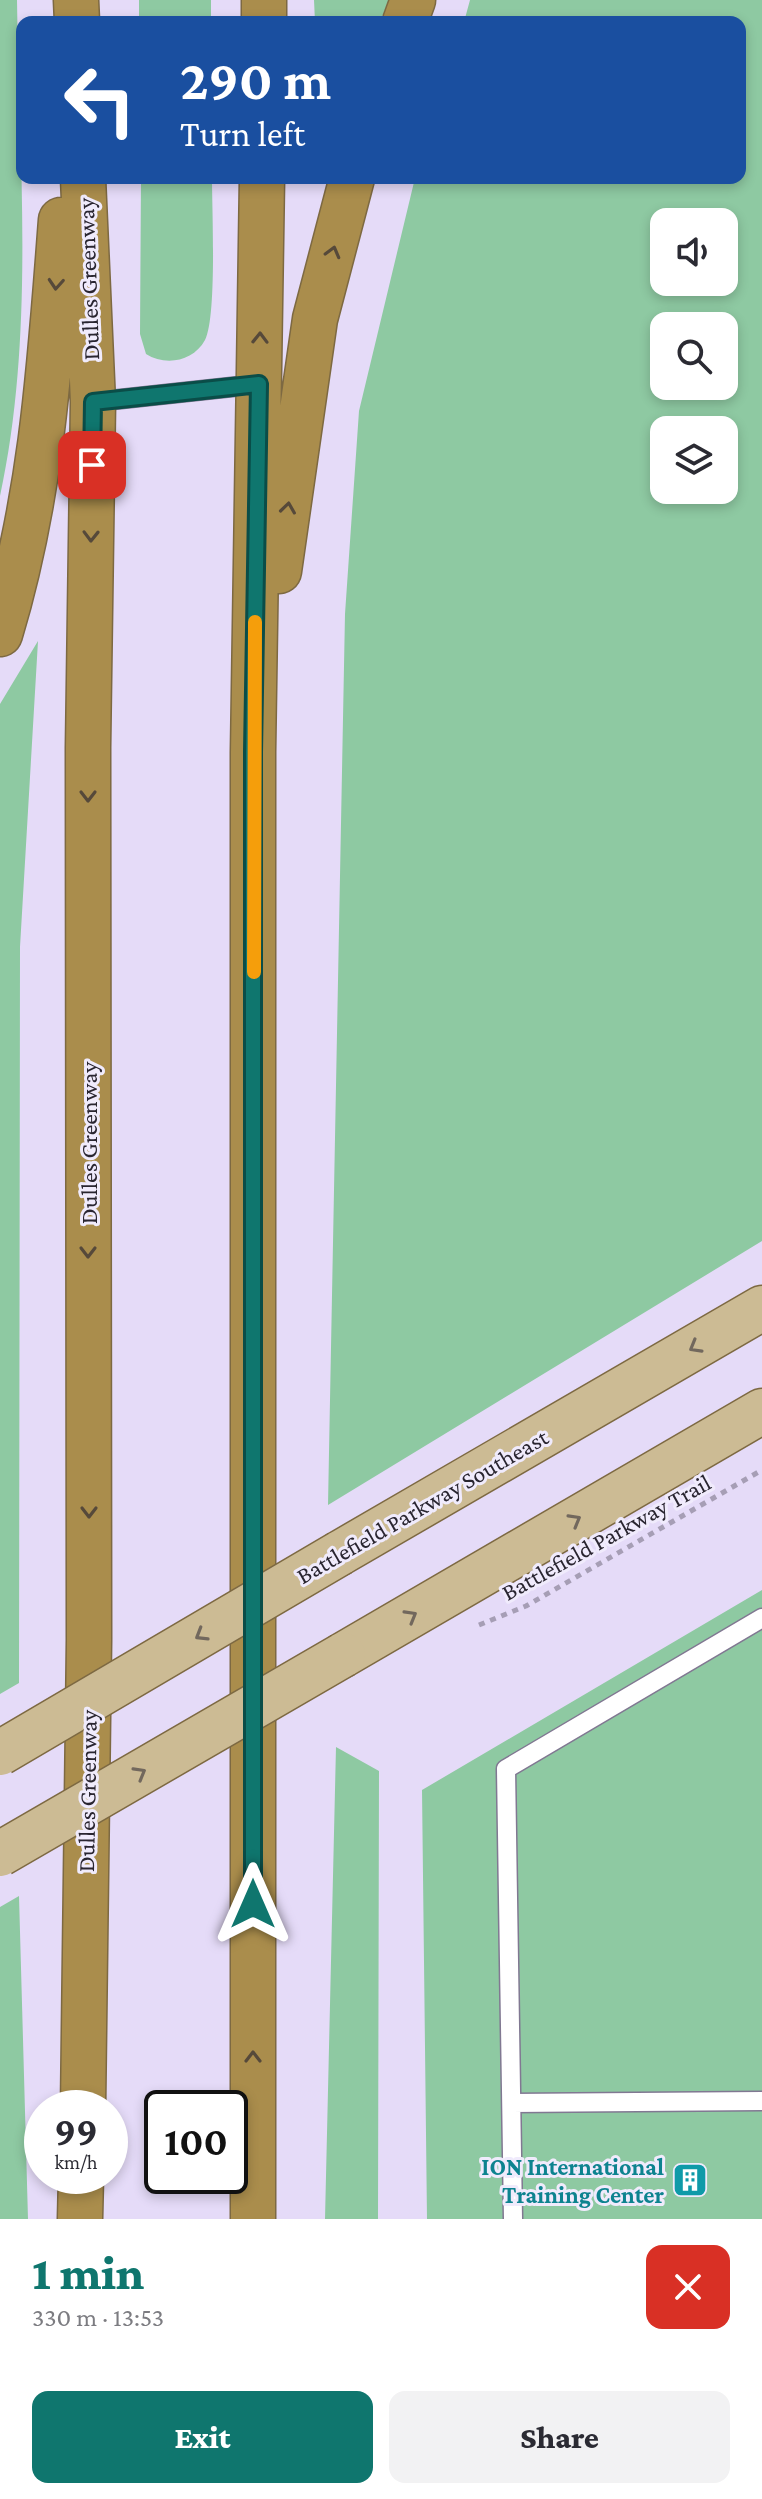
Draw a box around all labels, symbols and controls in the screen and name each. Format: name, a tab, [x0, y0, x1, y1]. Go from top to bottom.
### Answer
icon: left	[48, 48, 152, 152]
text: 290 m	[180, 49, 331, 111]
text: Turn left	[180, 114, 305, 154]
street label: Dulles Greenway	[72, 196, 104, 361]
map controls	[650, 208, 738, 504]
button: sound	[650, 208, 738, 296]
one-way arrow	[323, 246, 340, 260]
one-way arrow	[48, 278, 65, 291]
button: search	[650, 312, 738, 400]
one-way arrow	[251, 331, 268, 344]
button: layers	[650, 416, 738, 504]
pin	[58, 431, 126, 499]
icon: arrive	[70, 443, 114, 487]
one-way arrow	[279, 501, 296, 515]
one-way arrow	[82, 530, 100, 543]
one-way arrow	[79, 790, 97, 803]
street label: Dulles Greenway	[75, 1061, 102, 1224]
one-way arrow	[79, 1246, 97, 1259]
one-way arrow	[689, 1337, 703, 1353]
street label: Battlefield Parkway Southeast	[291, 1422, 553, 1589]
street label: Battlefield Parkway Trail	[497, 1468, 715, 1606]
one-way arrow	[80, 1506, 98, 1519]
one-way arrow	[566, 1514, 581, 1530]
one-way arrow	[402, 1610, 417, 1626]
one-way arrow	[195, 1625, 210, 1641]
street label: Dulles Greenway	[72, 1709, 102, 1872]
one-way arrow	[131, 1767, 146, 1783]
position arrow	[211, 1862, 295, 1946]
one-way arrow	[244, 2050, 262, 2063]
speed limit sign: 100	[144, 2090, 248, 2194]
text: 99	[54, 2109, 98, 2154]
text: km/h	[54, 2151, 98, 2173]
place label: ION International Training Center	[481, 2153, 664, 2208]
building icon: ION International Training Center	[671, 2161, 709, 2199]
button: close	[646, 2245, 730, 2329]
text: 1 min	[32, 2246, 144, 2299]
text: 330 m · 13:53	[32, 2303, 164, 2332]
button: Exit	[32, 2391, 373, 2483]
button: Share	[389, 2391, 730, 2483]

